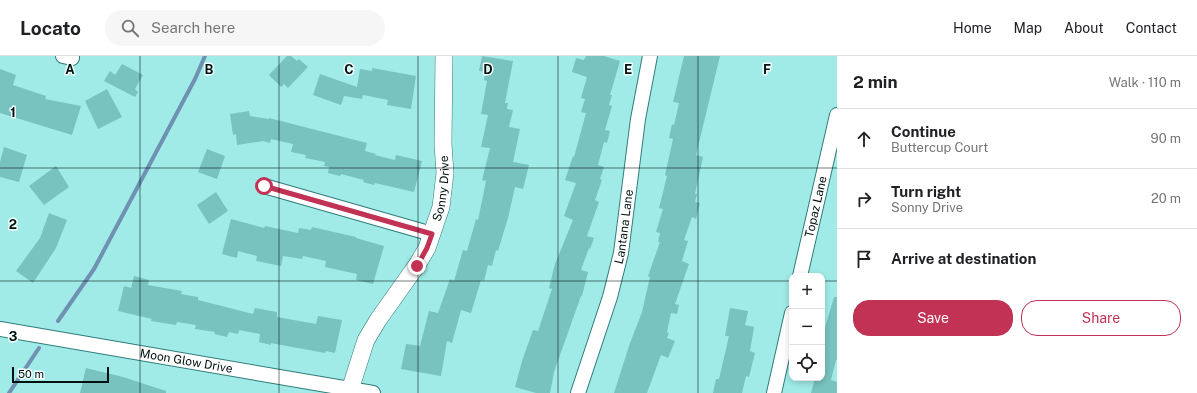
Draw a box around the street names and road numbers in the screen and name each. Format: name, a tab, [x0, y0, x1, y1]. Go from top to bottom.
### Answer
street label: Sonny Drive	[430, 155, 452, 223]
street label: Topaz Lane	[802, 175, 830, 239]
street label: Lantana Lane	[612, 189, 636, 265]
street label: Moon Glow Drive	[139, 346, 234, 376]

